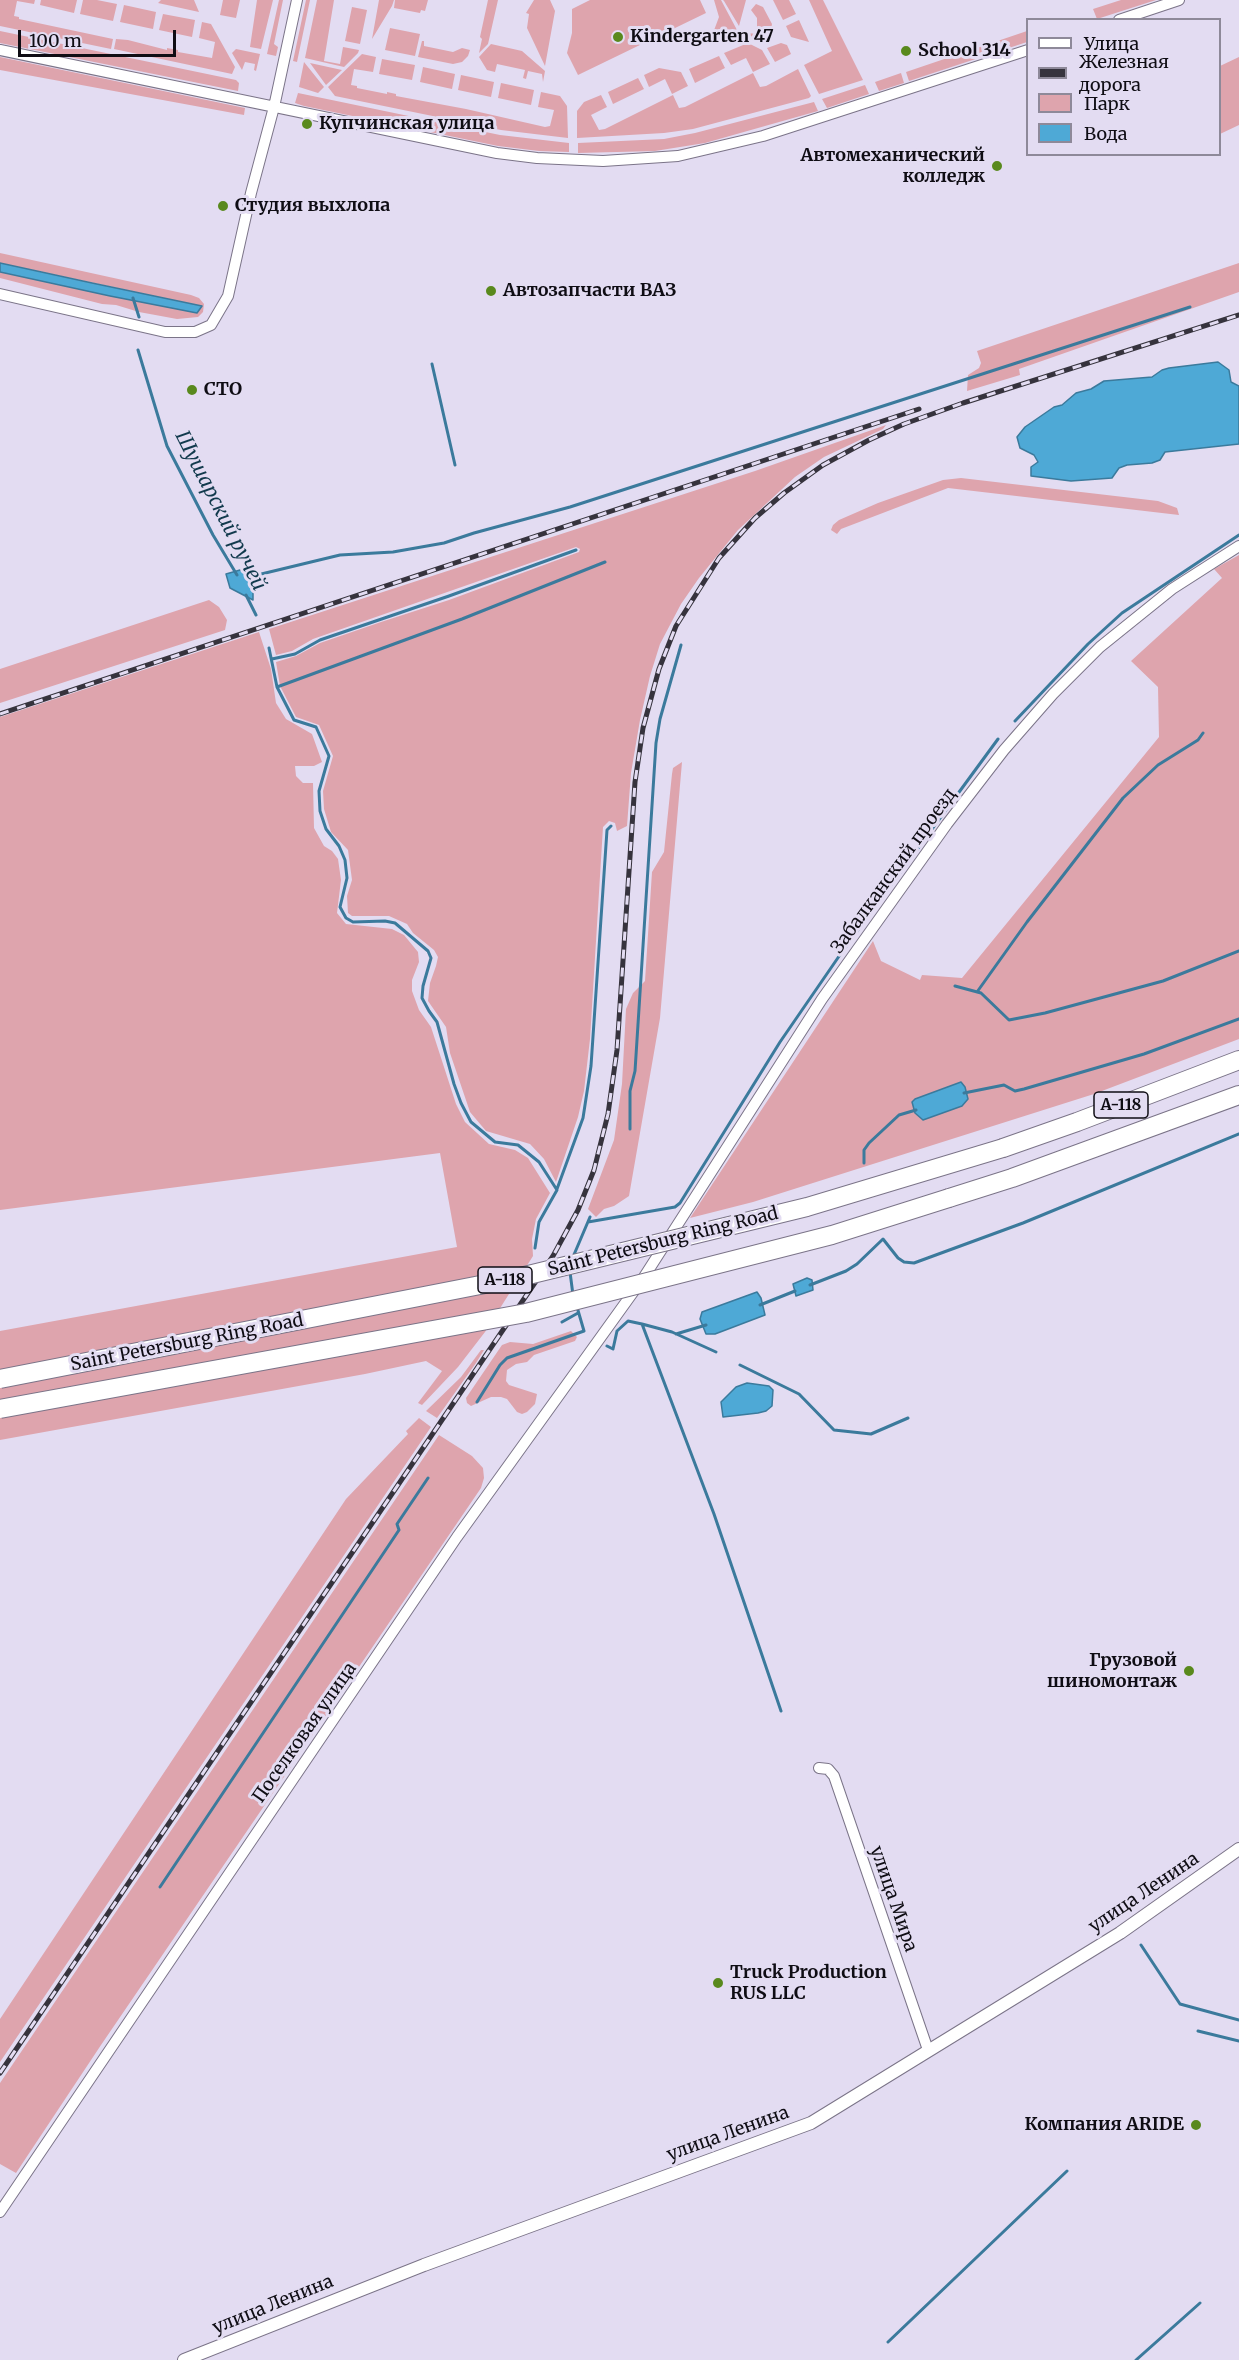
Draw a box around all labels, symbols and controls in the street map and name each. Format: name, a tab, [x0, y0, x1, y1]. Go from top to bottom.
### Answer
scale bar	[21, 18, 178, 56]
legend	[1026, 18, 1221, 156]
place label: Kindergarten 47	[630, 26, 774, 48]
text: 100 m	[29, 29, 82, 52]
marker: Kindergarten 47	[611, 30, 625, 44]
text: Улица	[1084, 32, 1139, 55]
place label: School 314	[918, 40, 1011, 62]
marker: School 314	[899, 44, 913, 58]
text: Железная дорога	[1079, 50, 1169, 96]
text: Парк	[1084, 92, 1130, 115]
place label: Купчинская улица	[319, 113, 494, 135]
marker: Купчинская улица	[300, 117, 314, 131]
text: Вода	[1084, 122, 1128, 145]
place label: Автомеханический колледж	[800, 145, 985, 188]
marker: Автомеханический колледж	[990, 159, 1004, 173]
place label: Студия выхлопа	[235, 195, 390, 217]
marker: Студия выхлопа	[216, 199, 230, 213]
place label: Автозапчасти ВАЗ	[503, 280, 676, 302]
marker: Автозапчасти ВАЗ	[484, 284, 498, 298]
place label: СТО	[204, 379, 242, 401]
marker: СТО	[185, 383, 199, 397]
water label: Шушарский ручей	[169, 427, 271, 595]
street label: Забалканский проезд	[827, 784, 961, 958]
road number: А-118	[1094, 1092, 1148, 1118]
street label: Saint Petersburg Ring Road	[546, 1203, 780, 1281]
road number: А-118	[478, 1267, 532, 1293]
street label: Saint Petersburg Ring Road	[69, 1310, 305, 1376]
place label: Грузовой шиномонтаж	[1047, 1650, 1177, 1692]
street label: Поселковая улица	[248, 1659, 362, 1807]
marker: Грузовой шиномонтаж	[1182, 1664, 1196, 1678]
street label: улица Мира	[865, 1843, 921, 1955]
street label: улица Ленина	[1085, 1848, 1203, 1938]
place label: Truck Production RUS LLC	[730, 1962, 887, 2004]
marker: Truck Production RUS LLC	[711, 1976, 725, 1990]
street label: улица Ленина	[664, 2102, 792, 2166]
place label: Компания ARIDE	[1024, 2114, 1184, 2136]
marker: Компания ARIDE	[1189, 2118, 1203, 2132]
street label: улица Ленина	[210, 2271, 336, 2339]

